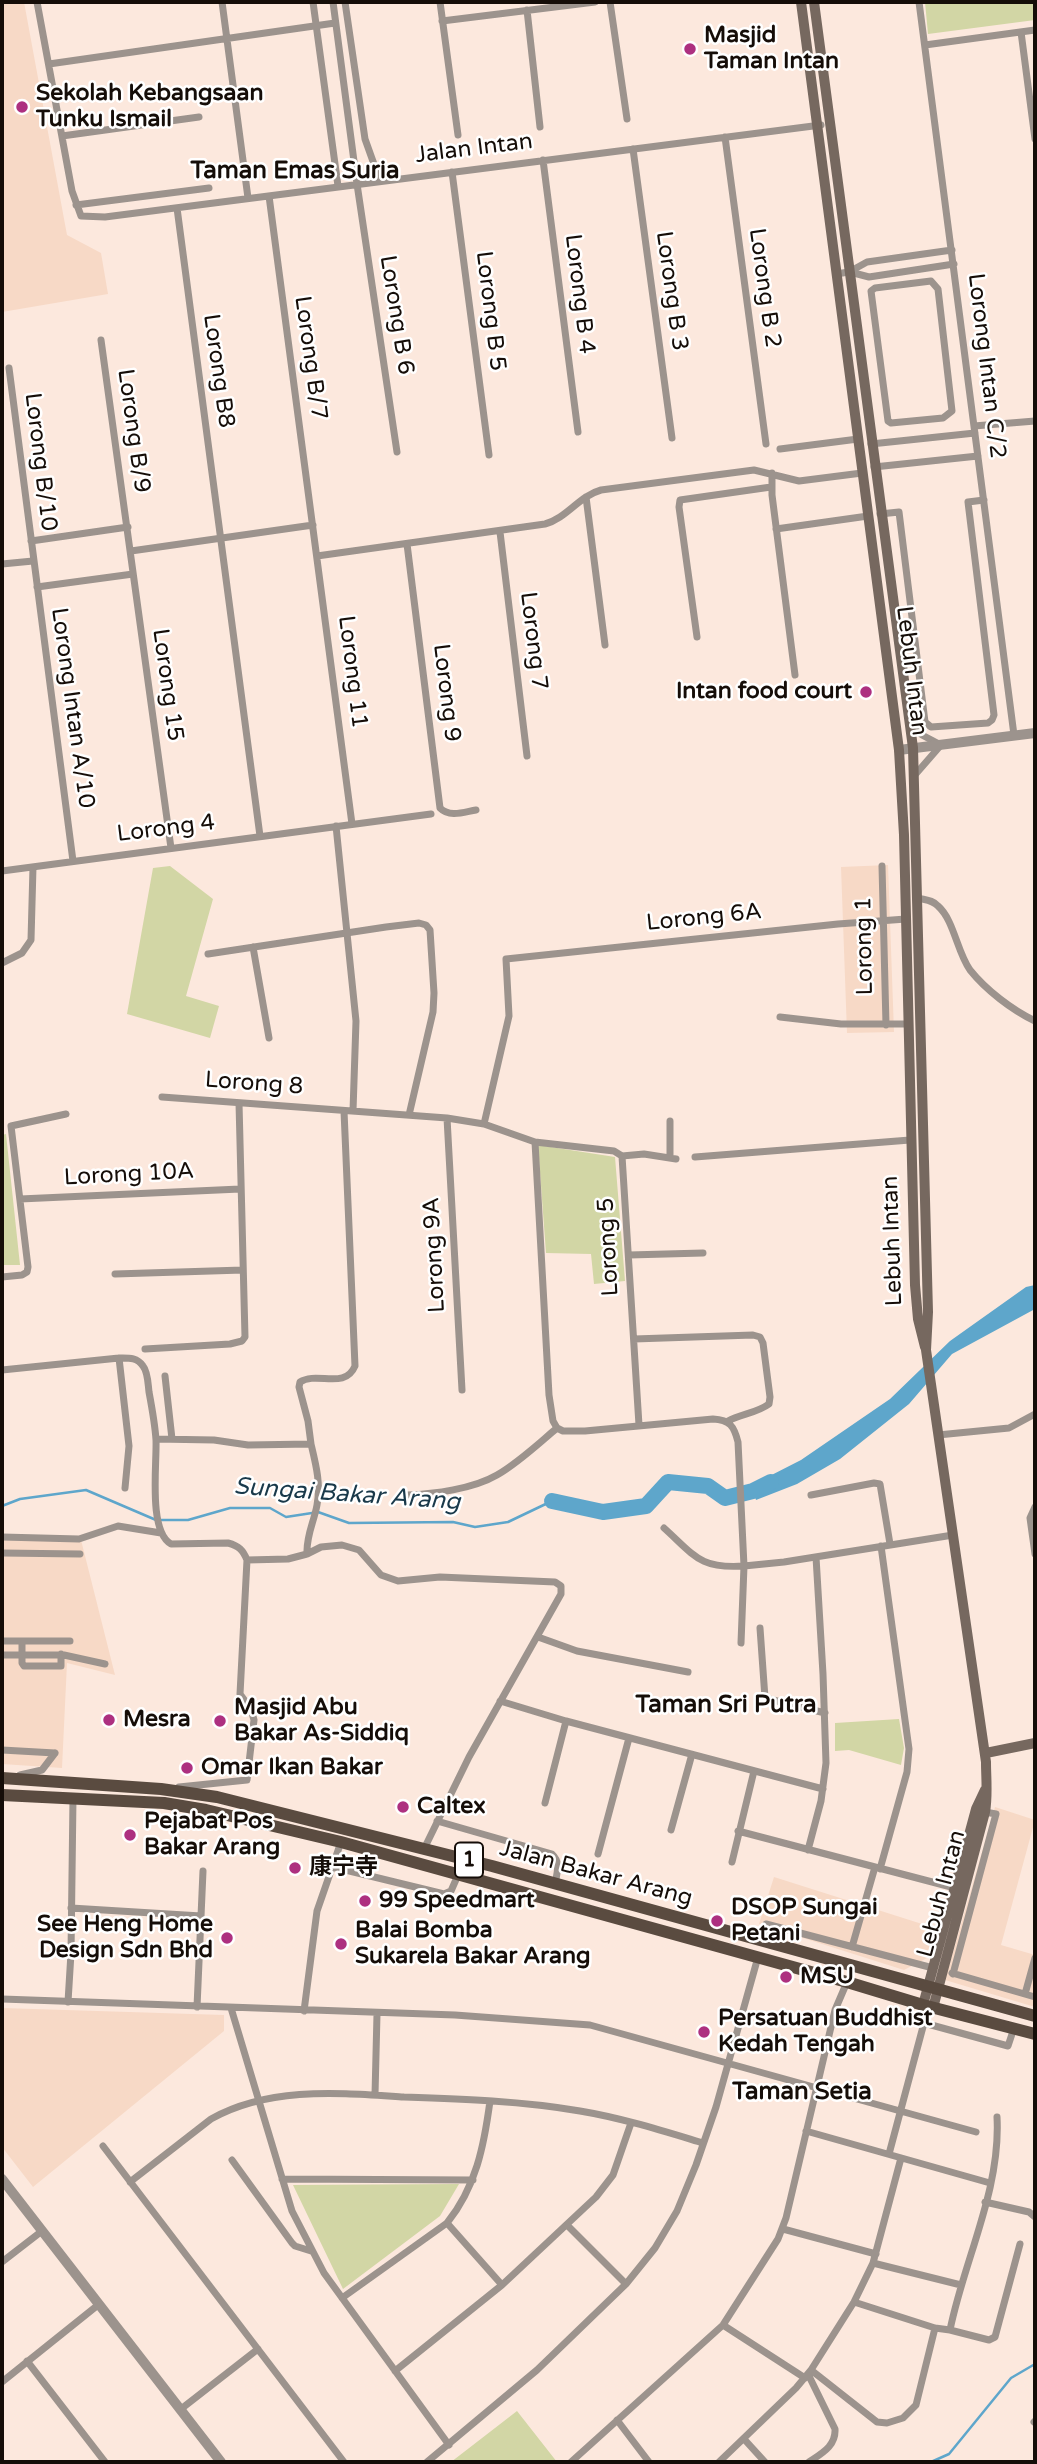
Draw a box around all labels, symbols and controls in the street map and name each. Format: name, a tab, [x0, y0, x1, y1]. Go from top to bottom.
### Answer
place label: Masjid Taman Intan	[704, 22, 839, 76]
marker: Masjid Taman Intan	[682, 41, 698, 57]
place label: Sekolah Kebangsaan Tunku Ismail	[36, 80, 263, 134]
marker: Sekolah Kebangsaan Tunku Ismail	[14, 99, 30, 115]
street label: Jalan Intan	[414, 128, 534, 170]
district label: Taman Emas Suria	[191, 158, 399, 186]
street label: Lorong B 2	[742, 226, 786, 350]
street label: Lorong B 3	[649, 229, 693, 353]
street label: Lorong B 4	[558, 232, 600, 356]
street label: Lorong B 5	[469, 249, 511, 373]
street label: Lorong B 6	[373, 253, 419, 377]
street label: Lorong Intan C/2	[961, 272, 1011, 460]
street label: Lorong B/7	[288, 294, 332, 422]
street label: Lorong B8	[196, 312, 240, 430]
street label: Lorong B/9	[111, 367, 155, 495]
street label: Lorong B/10	[18, 391, 62, 533]
street label: Lorong 7	[513, 590, 553, 692]
street label: Lebuh Intan	[889, 605, 933, 737]
street label: Lorong Intan A/10	[44, 606, 100, 810]
street label: Lorong 11	[331, 614, 373, 730]
street label: Lorong 15	[145, 627, 189, 743]
street label: Lorong 9	[426, 642, 466, 744]
place label: Intan food court	[676, 678, 852, 706]
marker: Intan food court	[858, 684, 874, 700]
street label: Lorong 4	[115, 809, 217, 849]
street label: Lorong 1	[850, 896, 880, 996]
street label: Lorong 6A	[645, 898, 763, 938]
street label: Lorong 8	[204, 1067, 304, 1101]
street label: Lorong 10A	[63, 1158, 195, 1192]
street label: Lebuh Intan	[877, 1175, 909, 1307]
street label: Lorong 9A	[418, 1196, 452, 1314]
street label: Lorong 5	[593, 1197, 625, 1297]
water label: Sungai Bakar Arang	[233, 1473, 461, 1517]
district label: Taman Sri Putra	[636, 1692, 816, 1720]
place label: Masjid Abu Bakar As-Siddiq	[234, 1694, 409, 1748]
place label: Mesra	[123, 1706, 191, 1734]
marker: Mesra	[101, 1712, 117, 1728]
marker: Masjid Abu Bakar As-Siddiq	[212, 1713, 228, 1729]
place label: Omar Ikan Bakar	[201, 1754, 383, 1782]
marker: Omar Ikan Bakar	[179, 1760, 195, 1776]
place label: Caltex	[417, 1793, 486, 1821]
marker: Caltex	[395, 1799, 411, 1815]
place label: Pejabat Pos Bakar Arang	[144, 1808, 280, 1862]
marker: Pejabat Pos Bakar Arang	[122, 1827, 138, 1843]
street label: Lebuh Intan	[912, 1827, 972, 1961]
street label: Jalan Bakar Arang	[497, 1835, 695, 1913]
road number: 1	[455, 1842, 483, 1878]
place label: 康宁寺	[309, 1854, 378, 1882]
marker: 康宁寺	[287, 1860, 303, 1876]
place label: 99 Speedmart	[379, 1887, 535, 1915]
marker: 99 Speedmart	[357, 1893, 373, 1909]
place label: DSOP Sungai Petani	[731, 1894, 878, 1948]
place label: See Heng Home Design Sdn Bhd	[37, 1911, 213, 1965]
marker: DSOP Sungai Petani	[709, 1913, 725, 1929]
place label: Balai Bomba Sukarela Bakar Arang	[355, 1917, 590, 1971]
marker: See Heng Home Design Sdn Bhd	[219, 1930, 235, 1946]
marker: Balai Bomba Sukarela Bakar Arang	[333, 1936, 349, 1952]
place label: MSU	[800, 1963, 854, 1991]
marker: MSU	[778, 1969, 794, 1985]
place label: Persatuan Buddhist Kedah Tengah	[718, 2005, 933, 2059]
marker: Persatuan Buddhist Kedah Tengah	[696, 2024, 712, 2040]
district label: Taman Setia	[732, 2079, 872, 2107]

